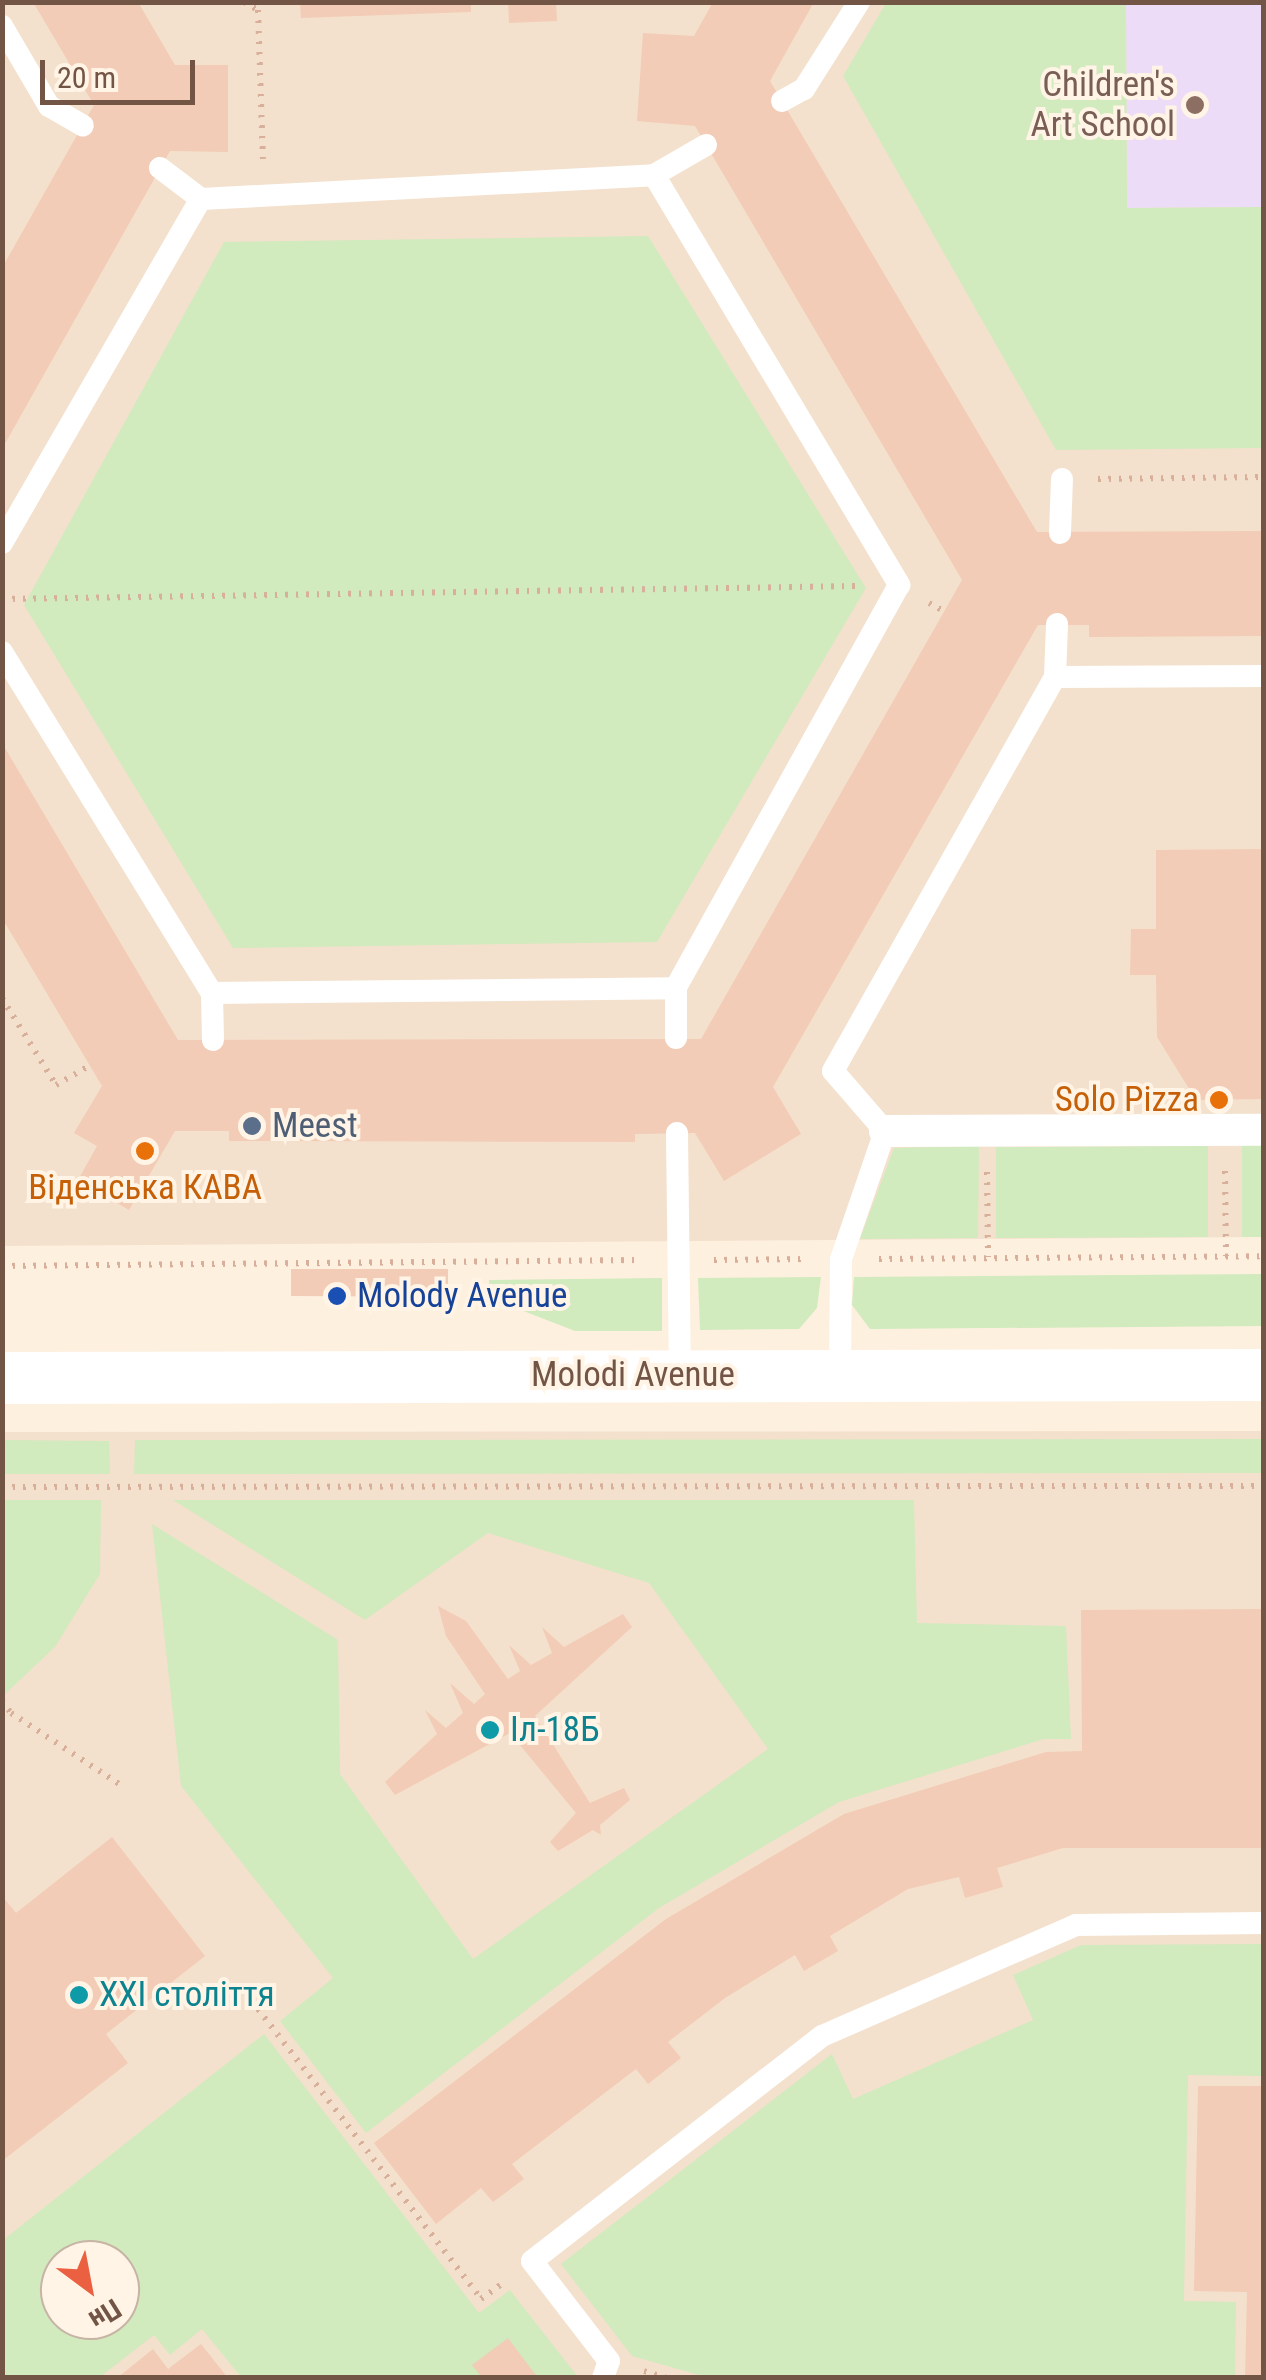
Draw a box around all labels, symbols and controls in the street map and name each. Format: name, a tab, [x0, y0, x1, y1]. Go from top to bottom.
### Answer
scale bar	[45, 40, 200, 102]
text: 20 m	[57, 60, 116, 95]
place label: Children's Art School	[1031, 64, 1175, 146]
marker: Children's Art School	[1184, 94, 1206, 116]
place label: Solo Pizza	[1055, 1079, 1199, 1121]
marker: Solo Pizza	[1208, 1089, 1230, 1111]
place label: Meest	[272, 1105, 358, 1147]
marker: Meest	[241, 1115, 263, 1137]
marker: Віденська КАВА	[134, 1140, 156, 1162]
place label: Віденська КАВА	[28, 1167, 262, 1209]
place label: Molody Avenue	[357, 1275, 567, 1317]
marker: Molody Avenue	[326, 1285, 348, 1307]
street label: Molodi Avenue	[531, 1354, 735, 1396]
place label: Іл-18Б	[510, 1709, 599, 1751]
marker: Іл-18Б	[479, 1719, 501, 1741]
place label: ХХІ століття	[99, 1974, 275, 2016]
marker: ХХІ століття	[68, 1984, 90, 2006]
north arrow	[40, 2240, 140, 2340]
text: Пн	[83, 2292, 127, 2336]

